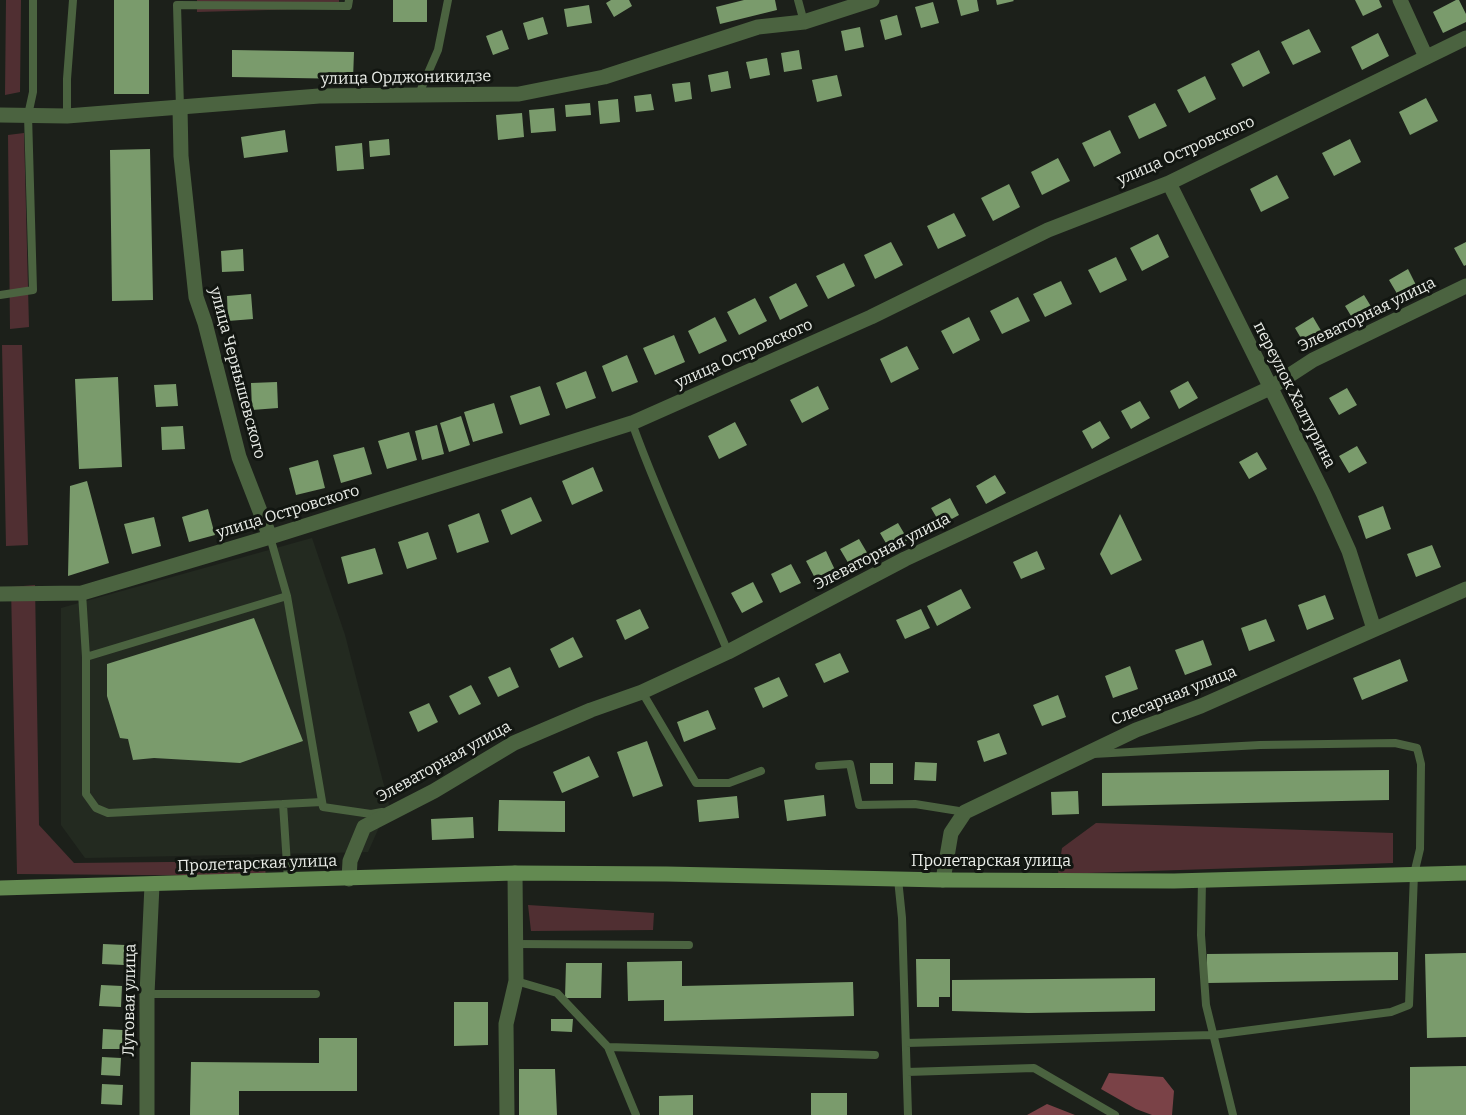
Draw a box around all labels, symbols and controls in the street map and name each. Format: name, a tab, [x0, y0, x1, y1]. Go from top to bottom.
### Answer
street label: улица Орджоникидзе	[321, 67, 491, 89]
street label: улица Островского	[1114, 112, 1258, 190]
street label: Элеваторная улица	[1295, 273, 1439, 357]
street label: улица Чернышевского	[205, 285, 269, 461]
street label: улица Островского	[672, 315, 816, 393]
street label: переулок Халтурина	[1249, 319, 1339, 471]
street label: улица Островского	[214, 481, 362, 543]
street label: Элеваторная улица	[811, 509, 953, 595]
street label: Слесарная улица	[1109, 662, 1239, 730]
street label: Элеваторная улица	[373, 717, 515, 807]
street label: Пролетарская улица	[177, 852, 337, 876]
street label: Пролетарская улица	[911, 852, 1071, 872]
street label: Луговая улица	[119, 944, 141, 1056]

